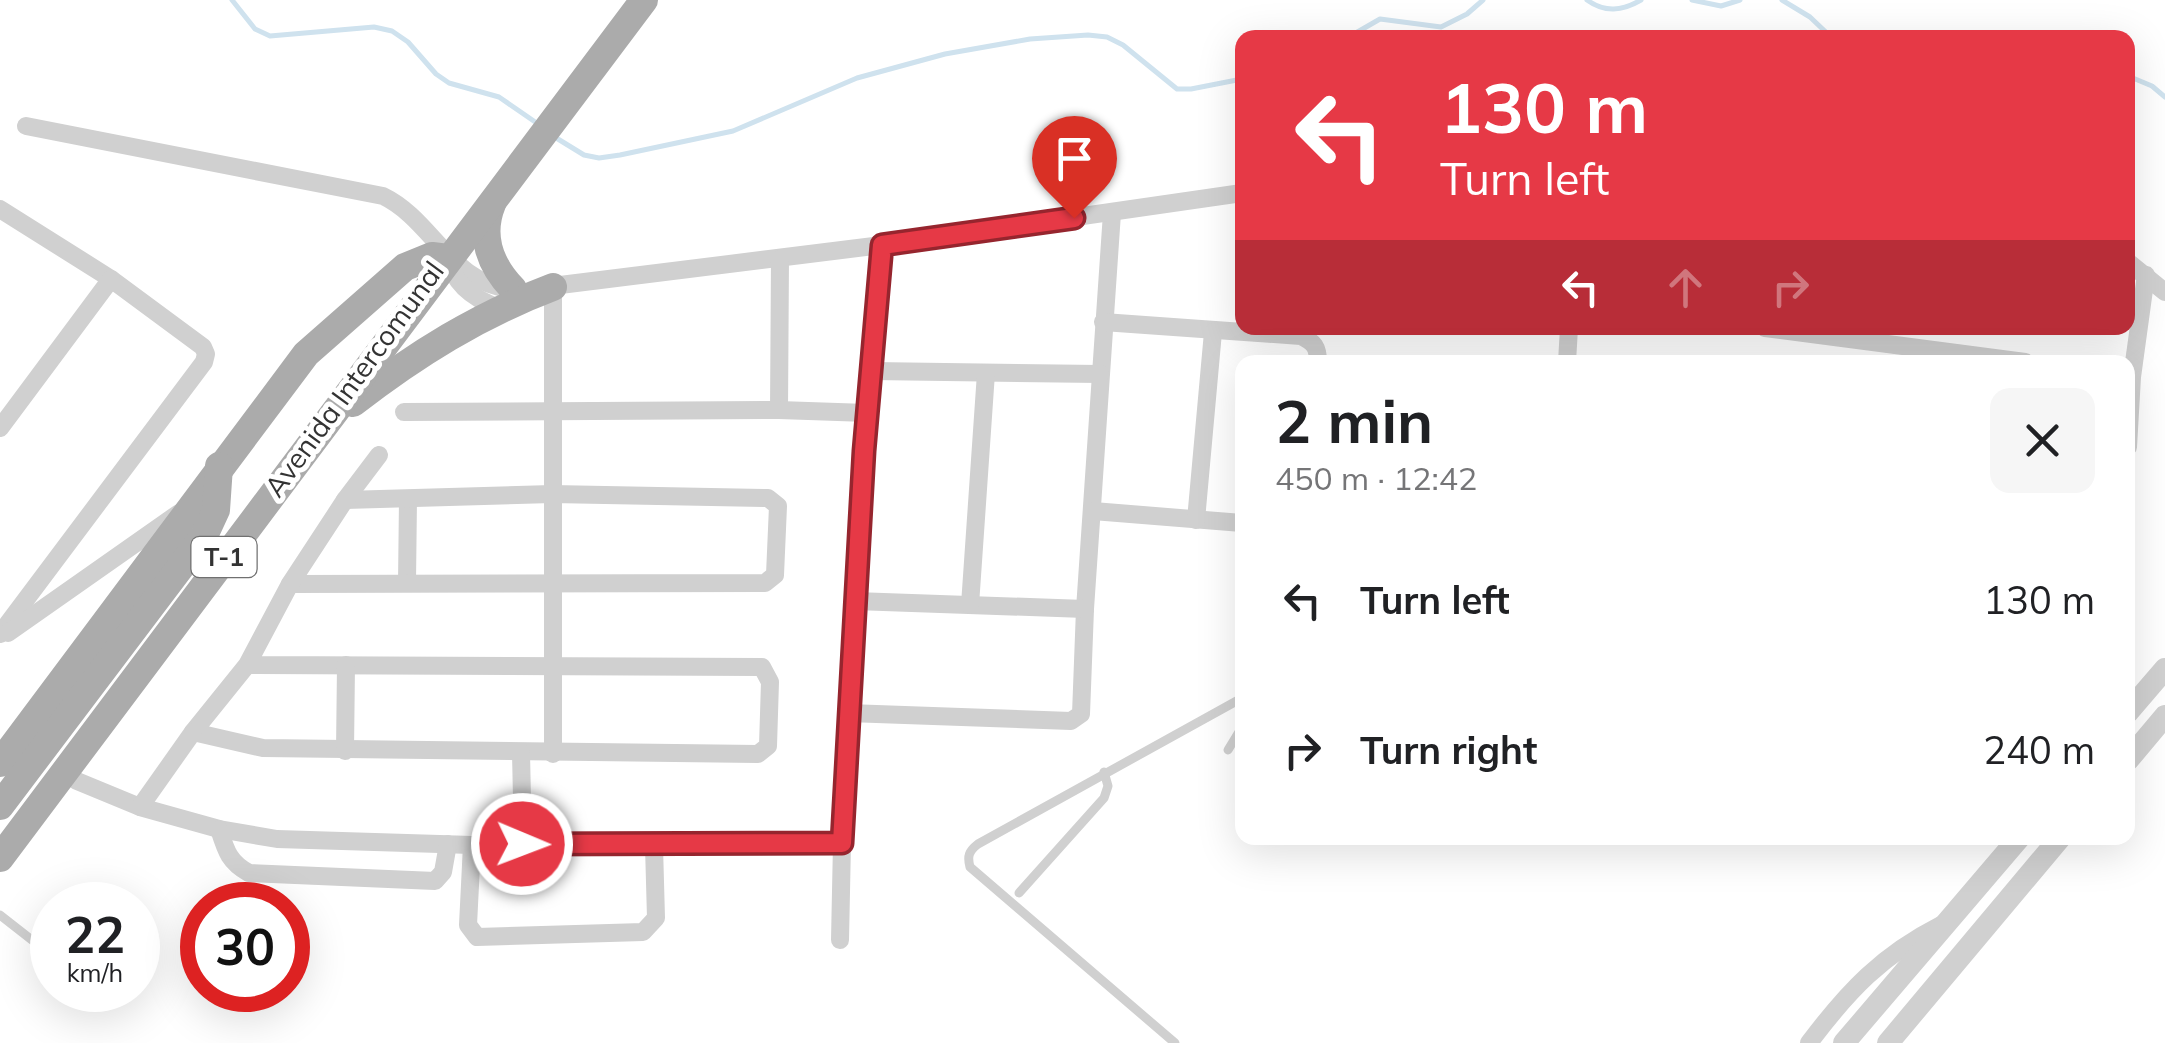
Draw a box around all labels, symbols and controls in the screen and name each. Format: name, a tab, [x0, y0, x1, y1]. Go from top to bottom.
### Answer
text: 130 m	[1440, 63, 1648, 151]
icon: left	[1275, 70, 1405, 200]
pin	[1032, 116, 1117, 219]
icon: arrive	[1047, 131, 1102, 186]
text: Turn left	[1440, 150, 1609, 206]
street label: Avenida Intercomunal	[256, 254, 451, 503]
icon: left	[1553, 260, 1608, 315]
icon: ahead	[1658, 260, 1713, 315]
icon: right	[1763, 260, 1818, 315]
text: 2 min	[1275, 383, 1433, 458]
button: close	[1990, 388, 2095, 493]
text: 450 m · 12:42	[1275, 458, 1477, 498]
road number: T-1	[192, 537, 256, 577]
icon: left	[1275, 573, 1330, 628]
text: Turn left	[1360, 576, 1510, 624]
text: 130 m	[1983, 576, 2095, 624]
icon: right	[1275, 723, 1330, 778]
text: Turn right	[1360, 726, 1537, 774]
text: 240 m	[1983, 726, 2095, 774]
position arrow	[470, 792, 574, 896]
speed limit sign: 30	[180, 882, 310, 1012]
text: 22	[65, 903, 125, 966]
text: km/h	[67, 957, 123, 988]

